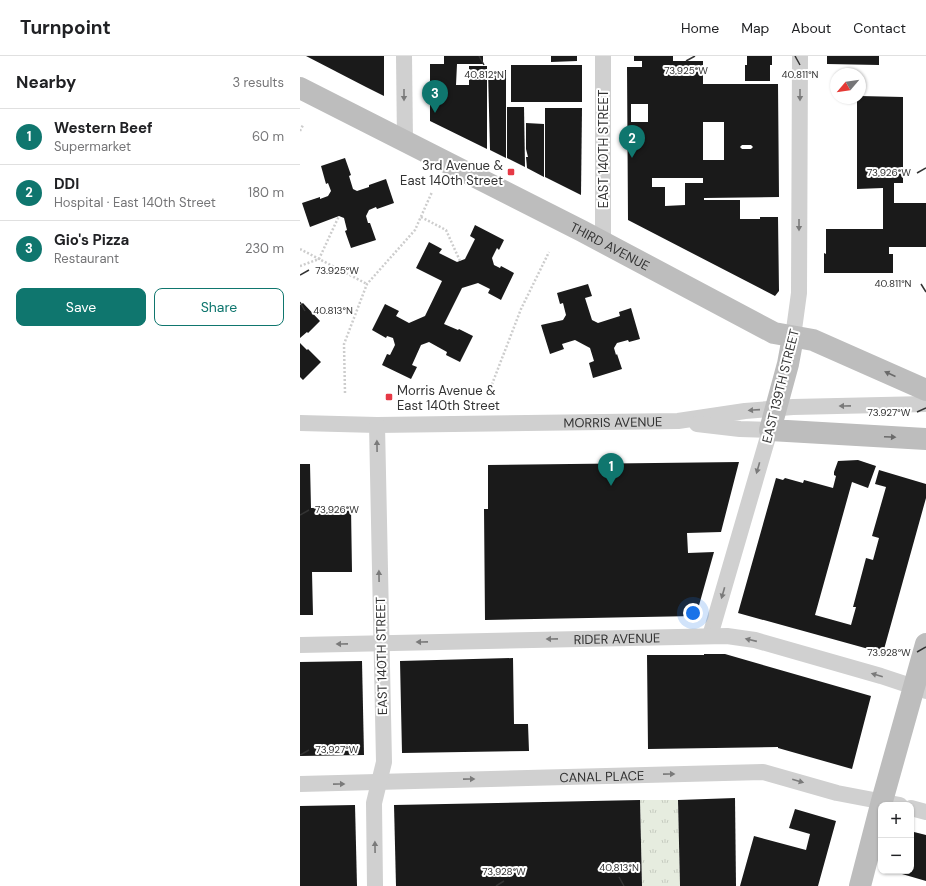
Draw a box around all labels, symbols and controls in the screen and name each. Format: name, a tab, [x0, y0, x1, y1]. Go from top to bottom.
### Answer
text: Turnpoint	[20, 15, 111, 40]
text: Home	[681, 19, 719, 37]
text: Map	[741, 19, 769, 37]
text: About	[791, 19, 831, 37]
text: Contact	[853, 19, 906, 37]
text: 73.925°W	[664, 64, 708, 77]
text: 40.812°N	[464, 68, 504, 81]
text: 40.811°N	[782, 68, 819, 81]
north arrow	[830, 68, 866, 104]
text: Nearby	[16, 71, 76, 93]
text: 3 results	[232, 74, 284, 91]
pin: 3	[422, 80, 448, 113]
one-way arrow	[401, 89, 407, 102]
one-way arrow	[797, 89, 803, 102]
street label: EAST 140TH STREET	[595, 90, 612, 208]
text: Western Beef	[54, 118, 153, 138]
pin: 2	[619, 125, 645, 158]
text: 1	[27, 128, 31, 145]
text: 60 m	[252, 128, 284, 145]
text: Supermarket	[54, 138, 131, 155]
place label: 3rd Avenue & East 140th Street	[400, 157, 503, 189]
text: 73.926°W	[867, 166, 911, 179]
marker: 3rd Avenue & East 140th Street	[506, 167, 516, 177]
text: DDI	[54, 174, 79, 194]
text: 2	[25, 184, 33, 201]
text: 180 m	[248, 184, 284, 201]
text: Hospital · East 140th Street	[54, 194, 216, 211]
street label: THIRD AVENUE	[567, 218, 653, 274]
one-way arrow	[796, 219, 802, 232]
text: Gio's Pizza	[54, 230, 129, 250]
text: 3	[25, 240, 33, 257]
text: 230 m	[245, 240, 284, 257]
text: Restaurant	[54, 250, 119, 267]
text: 73.925°W	[315, 264, 359, 277]
text: 40.811°N	[875, 277, 912, 290]
button: Save	[16, 288, 146, 326]
button: Share	[154, 288, 284, 326]
text: 40.813°N	[313, 304, 353, 317]
street label: EAST 139TH STREET	[758, 327, 803, 445]
one-way arrow	[885, 371, 896, 377]
place label: Morris Avenue & East 140th Street	[397, 382, 500, 414]
marker: Morris Avenue & East 140th Street	[384, 392, 394, 402]
one-way arrow	[838, 403, 851, 409]
text: 73.927°W	[868, 406, 911, 419]
one-way arrow	[748, 407, 760, 414]
street label: MORRIS AVENUE	[563, 413, 662, 432]
one-way arrow	[884, 434, 896, 441]
one-way arrow	[374, 439, 380, 452]
pin: 1	[598, 453, 624, 486]
one-way arrow	[755, 461, 761, 474]
text: 73.926°W	[315, 503, 359, 516]
one-way arrow	[376, 570, 383, 582]
one-way arrow	[720, 587, 726, 599]
street label: EAST 140TH STREET	[372, 597, 391, 715]
your location	[683, 603, 703, 623]
street label: RIDER AVENUE	[573, 629, 660, 648]
one-way arrow	[545, 636, 558, 642]
one-way arrow	[745, 636, 758, 642]
one-way arrow	[415, 639, 428, 645]
one-way arrow	[335, 641, 348, 647]
text: 73.928°W	[867, 646, 911, 659]
one-way arrow	[870, 671, 883, 677]
text: 73.927°W	[316, 743, 359, 756]
street label: CANAL PLACE	[559, 767, 645, 786]
one-way arrow	[663, 771, 676, 777]
one-way arrow	[463, 776, 475, 783]
one-way arrow	[792, 778, 804, 784]
one-way arrow	[333, 780, 345, 787]
map controls	[878, 802, 914, 874]
button: +	[878, 802, 914, 838]
button: −	[878, 838, 914, 874]
one-way arrow	[371, 841, 378, 853]
text: 40.813°N	[599, 861, 639, 874]
text: 73.928°W	[482, 865, 526, 878]

